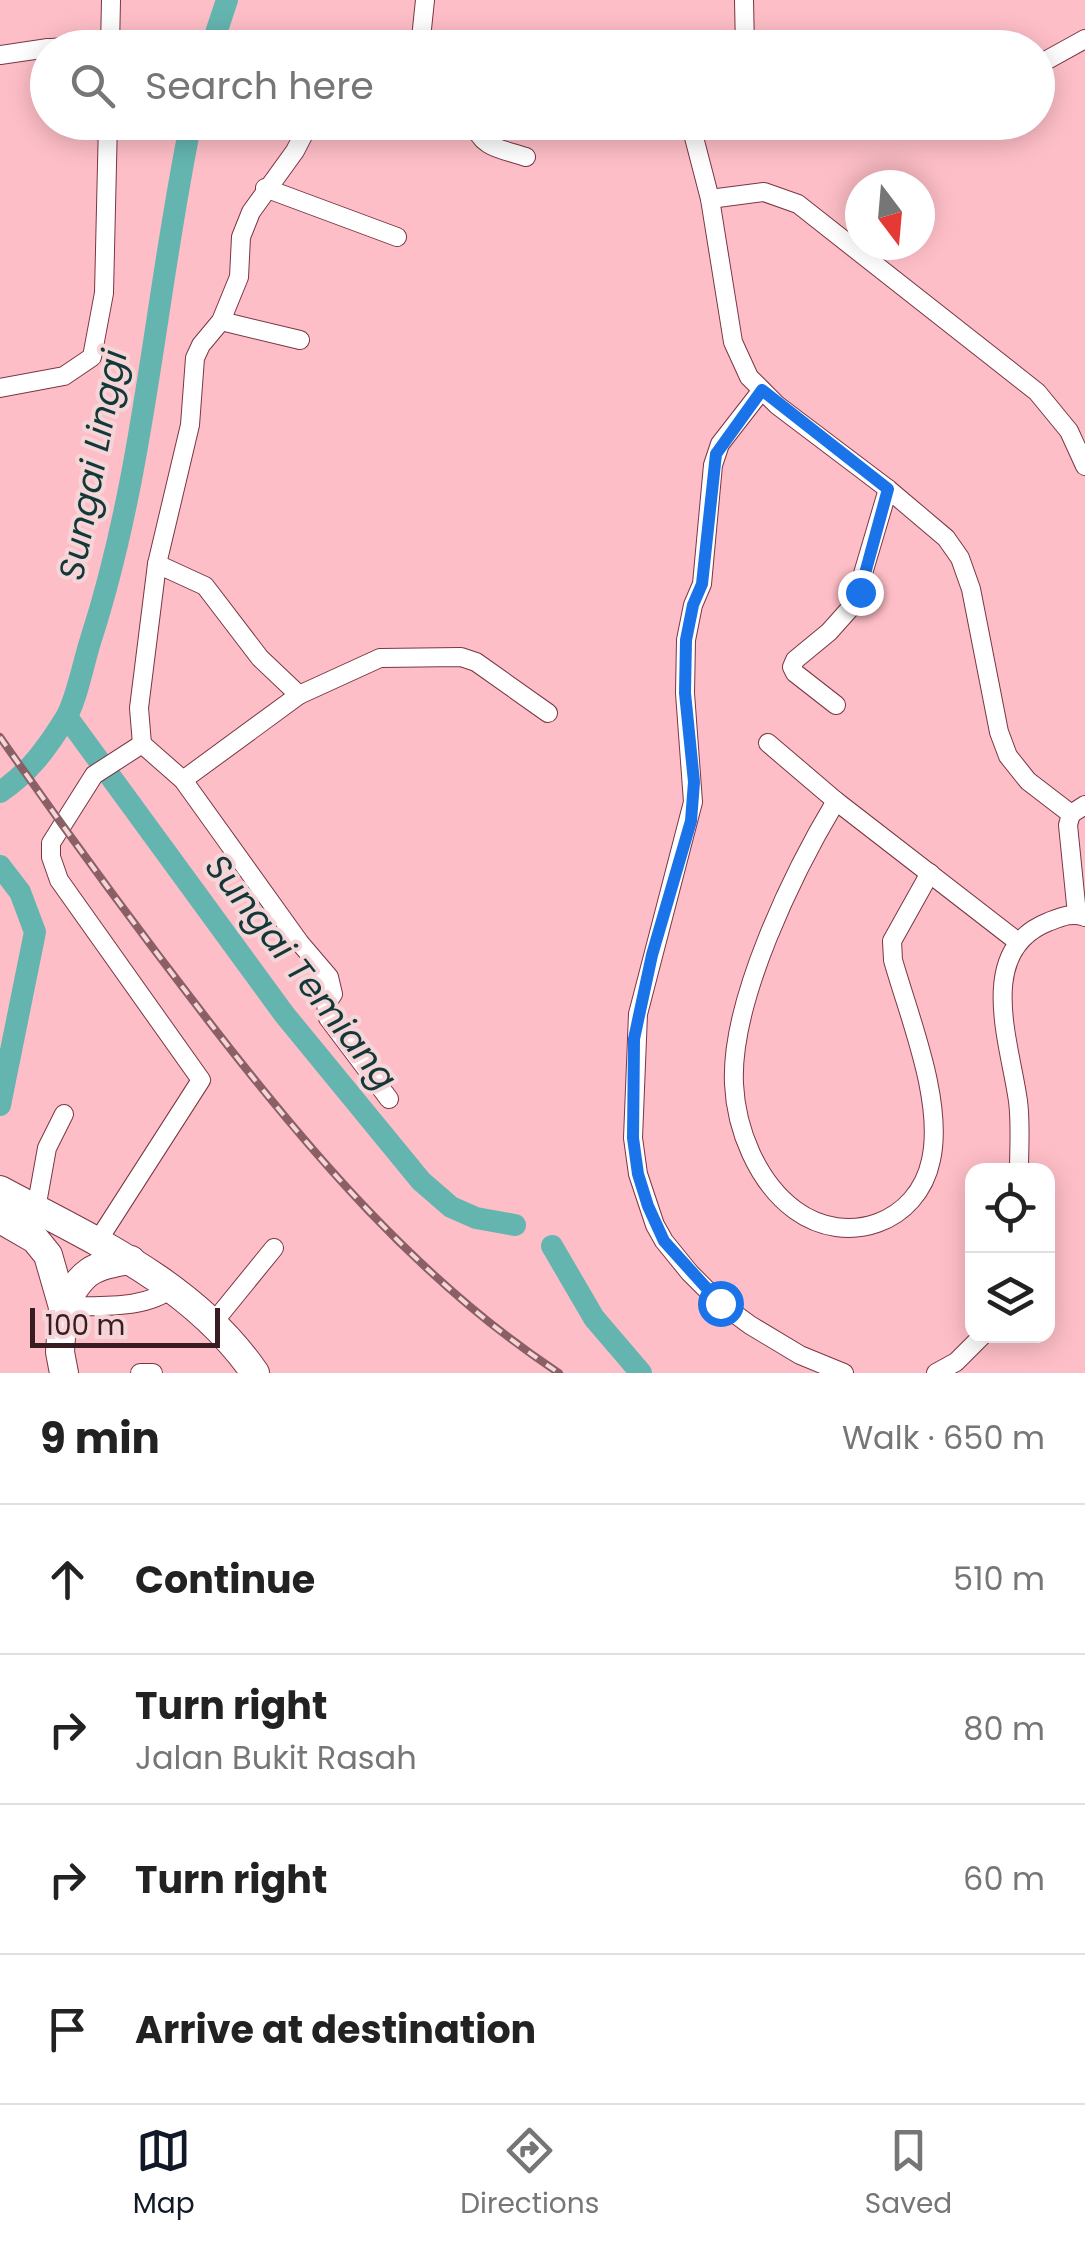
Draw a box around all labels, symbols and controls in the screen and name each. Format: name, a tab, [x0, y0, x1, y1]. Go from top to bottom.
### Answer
search box	[30, 30, 1055, 140]
icon: search	[65, 58, 120, 113]
text: Search here	[145, 59, 374, 112]
north arrow	[845, 170, 935, 260]
water label: Sungai Linggi	[46, 344, 139, 584]
route end	[838, 570, 884, 616]
water label: Sungai Temiang	[194, 844, 409, 1100]
map controls	[965, 1163, 1055, 1343]
button: locate	[965, 1163, 1055, 1253]
button: layers	[965, 1253, 1055, 1343]
route start	[698, 1281, 744, 1327]
scale bar	[30, 1303, 220, 1348]
text: 100 m	[45, 1306, 125, 1345]
text: 9 min	[40, 1409, 160, 1468]
text: Walk · 650 m	[842, 1415, 1045, 1460]
icon: ahead	[40, 1552, 95, 1607]
text: Continue	[135, 1553, 315, 1606]
text: 510 m	[953, 1556, 1045, 1601]
text: Turn right	[135, 1679, 327, 1732]
icon: right	[40, 1702, 95, 1757]
text: 80 m	[963, 1706, 1045, 1751]
text: Jalan Bukit Rasah	[135, 1735, 417, 1780]
icon: right	[40, 1852, 95, 1907]
text: Turn right	[135, 1853, 327, 1906]
text: 60 m	[963, 1856, 1045, 1901]
icon: arrive	[40, 2002, 95, 2057]
text: Arrive at destination	[135, 2003, 536, 2056]
tab: Map	[133, 2123, 195, 2225]
tab: Directions	[460, 2123, 599, 2225]
tab: Saved	[865, 2123, 952, 2225]

